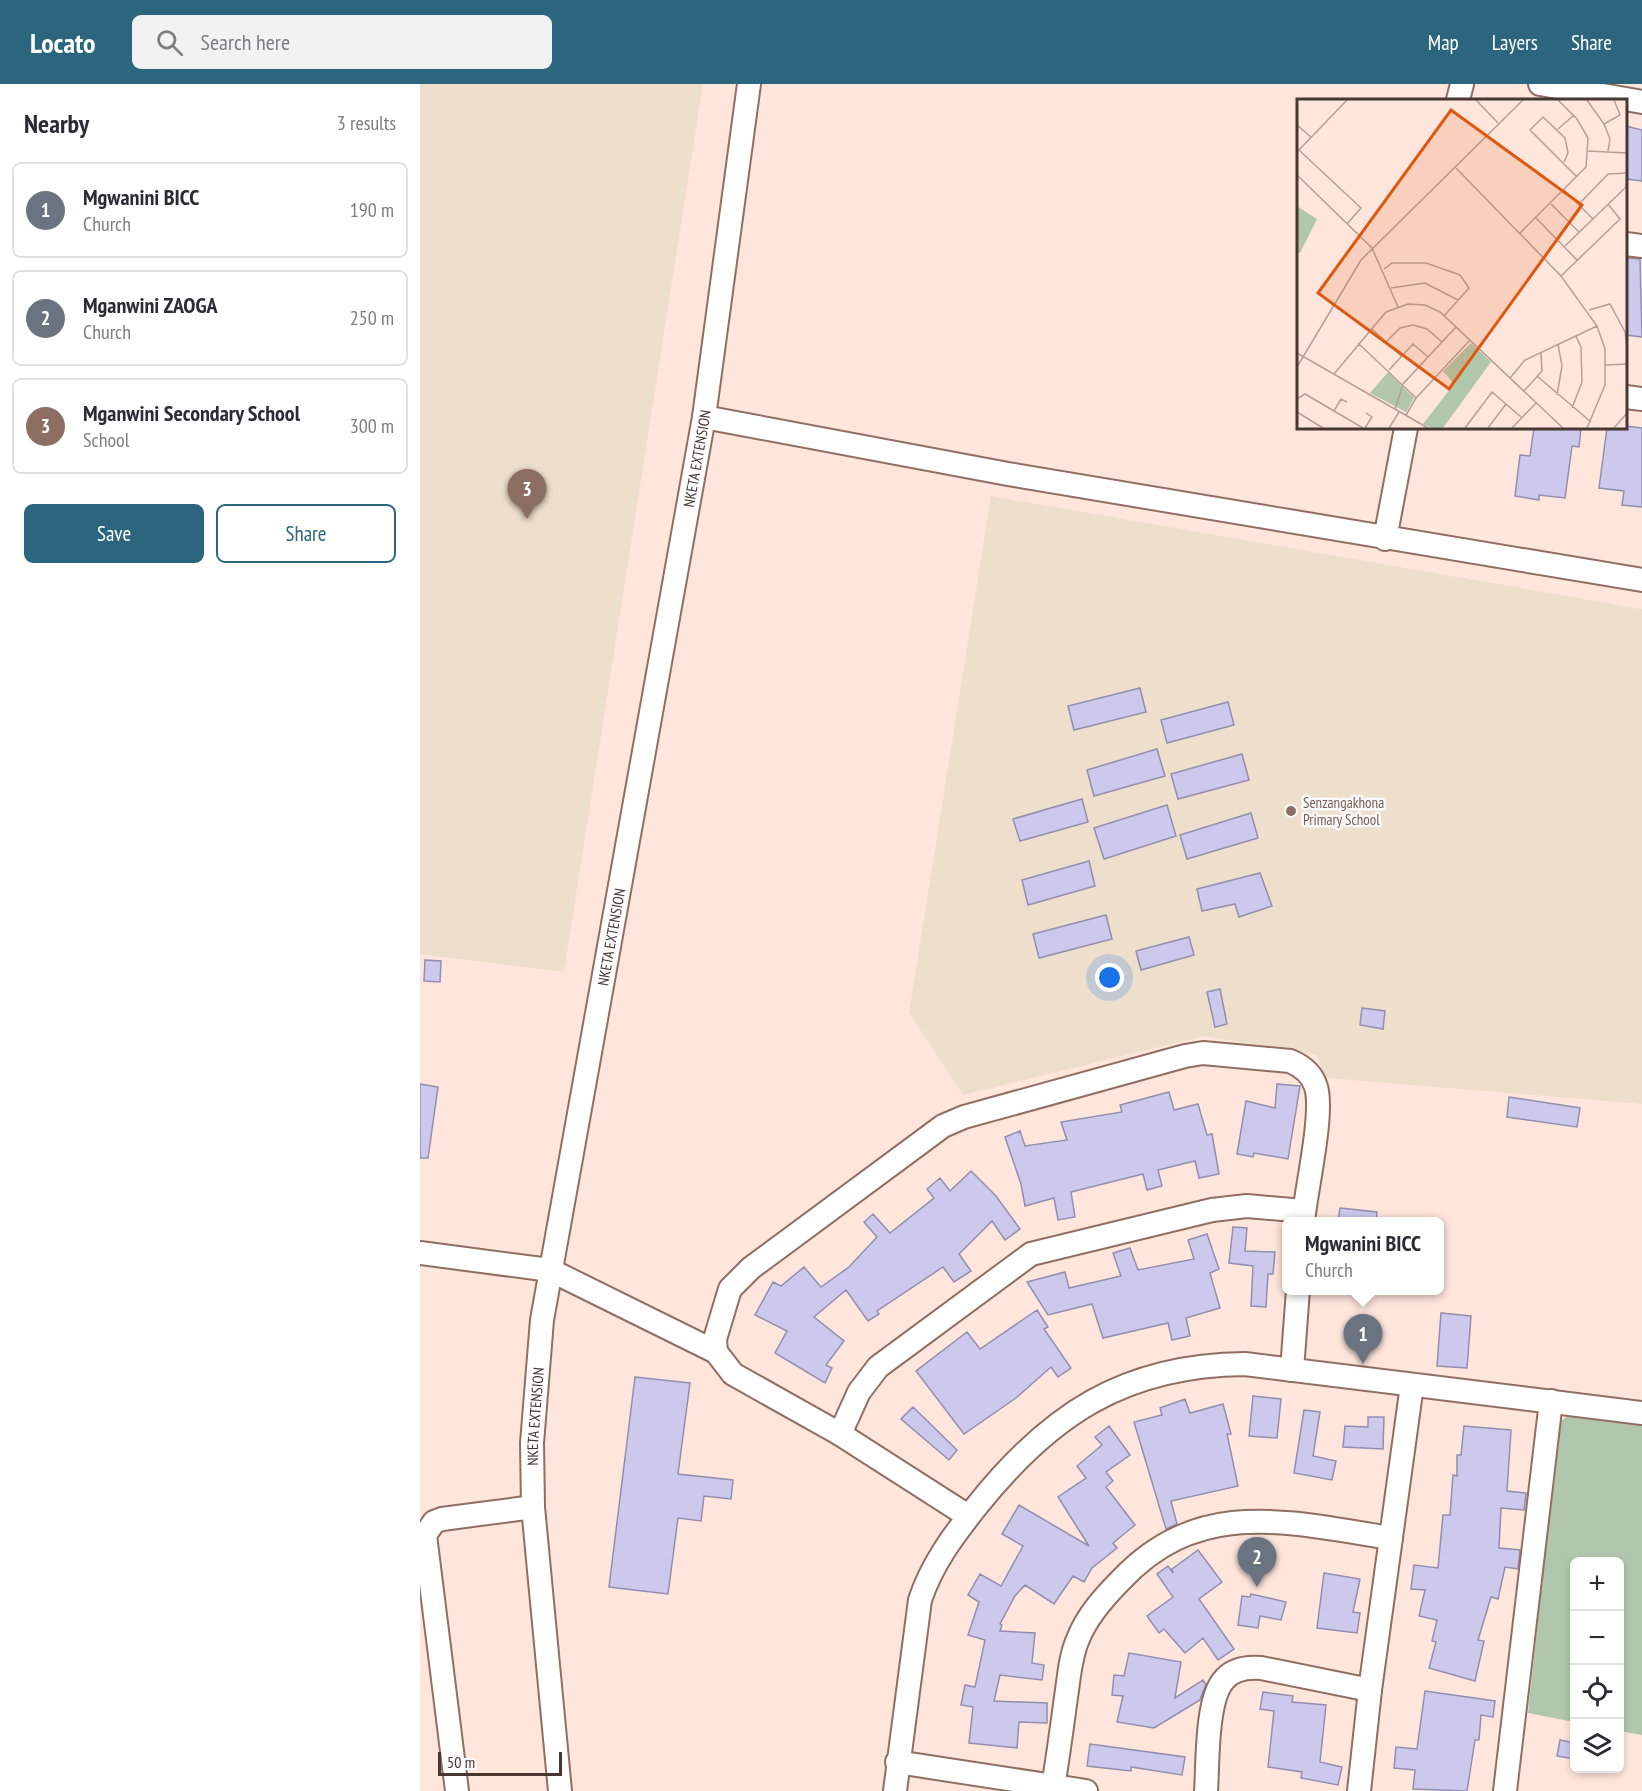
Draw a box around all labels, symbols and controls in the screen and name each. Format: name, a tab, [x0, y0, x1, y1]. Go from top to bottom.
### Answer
search box	[132, 15, 552, 69]
text: Locato	[30, 24, 96, 61]
icon: search	[153, 26, 186, 59]
text: Search here	[201, 28, 290, 56]
text: Map	[1428, 29, 1459, 56]
text: Layers	[1492, 29, 1538, 56]
text: Share	[1571, 29, 1612, 56]
inset map	[1297, 99, 1627, 429]
text: Nearby	[24, 107, 89, 140]
text: 3 results	[337, 110, 396, 136]
text: Mgwanini BICC	[83, 183, 199, 211]
text: 1	[41, 197, 50, 223]
text: 190 m	[350, 197, 394, 223]
text: Church	[83, 211, 131, 237]
text: Mganwini ZAOGA	[83, 291, 218, 319]
text: 2	[41, 305, 50, 331]
text: 250 m	[350, 305, 394, 331]
text: Church	[83, 319, 131, 345]
text: Mganwini Secondary School	[83, 399, 300, 427]
street label: NKETA EXTENSION	[679, 409, 714, 509]
text: 3	[41, 413, 50, 439]
text: 300 m	[350, 413, 394, 439]
text: School	[83, 427, 129, 453]
pin: 3	[508, 470, 546, 519]
button: Save	[24, 504, 204, 563]
button: Share	[216, 504, 396, 563]
place label: Senzangakhona Primary School	[1303, 793, 1384, 829]
marker: Senzangakhona Primary School	[1284, 804, 1298, 818]
street label: NKETA EXTENSION	[593, 887, 629, 987]
your location	[1095, 963, 1124, 992]
popup	[1282, 1217, 1444, 1295]
text: Mgwanini BICC	[1305, 1229, 1421, 1257]
text: Church	[1305, 1257, 1353, 1283]
pin: 1	[1344, 1314, 1382, 1364]
street label: NKETA EXTENSION	[522, 1366, 548, 1466]
pin: 2	[1238, 1538, 1276, 1587]
map controls	[1570, 1557, 1624, 1773]
button: +	[1570, 1557, 1624, 1611]
button: −	[1570, 1611, 1624, 1665]
button: locate	[1570, 1665, 1624, 1719]
button: layers	[1570, 1719, 1624, 1773]
scale bar	[438, 1749, 562, 1776]
text: 50 m	[447, 1752, 475, 1772]

